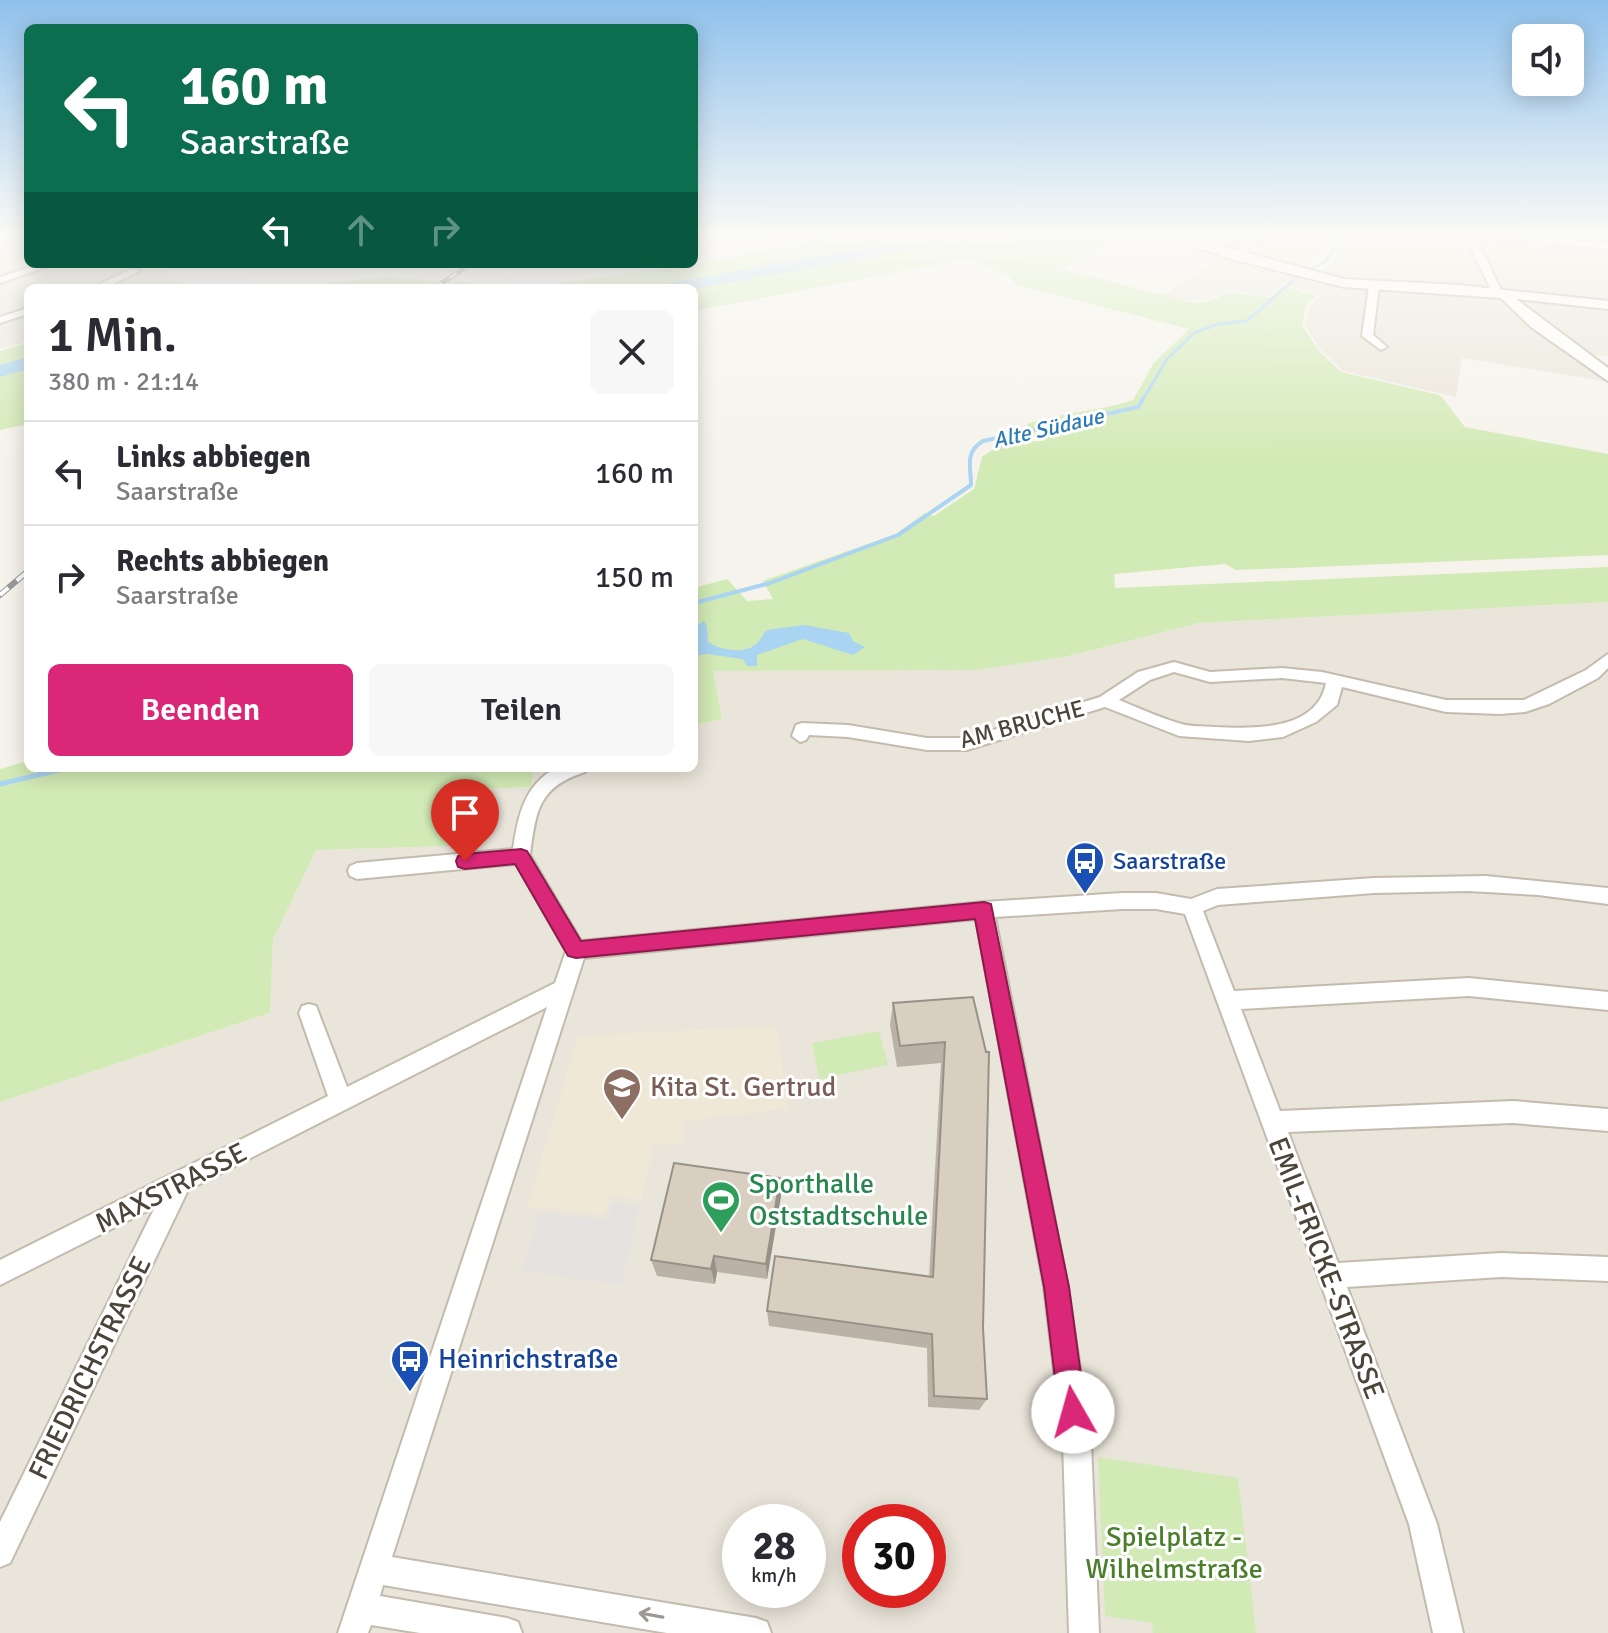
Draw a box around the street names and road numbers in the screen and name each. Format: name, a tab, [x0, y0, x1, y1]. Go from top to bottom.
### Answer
street label: AM BRUCHE	[956, 693, 1088, 755]
street label: EMIL-FRICKE-STRASSE	[1260, 1132, 1392, 1404]
street label: MAXSTRASSE	[89, 1135, 253, 1241]
street label: FRIEDRICHSTRASSE	[21, 1251, 159, 1485]

